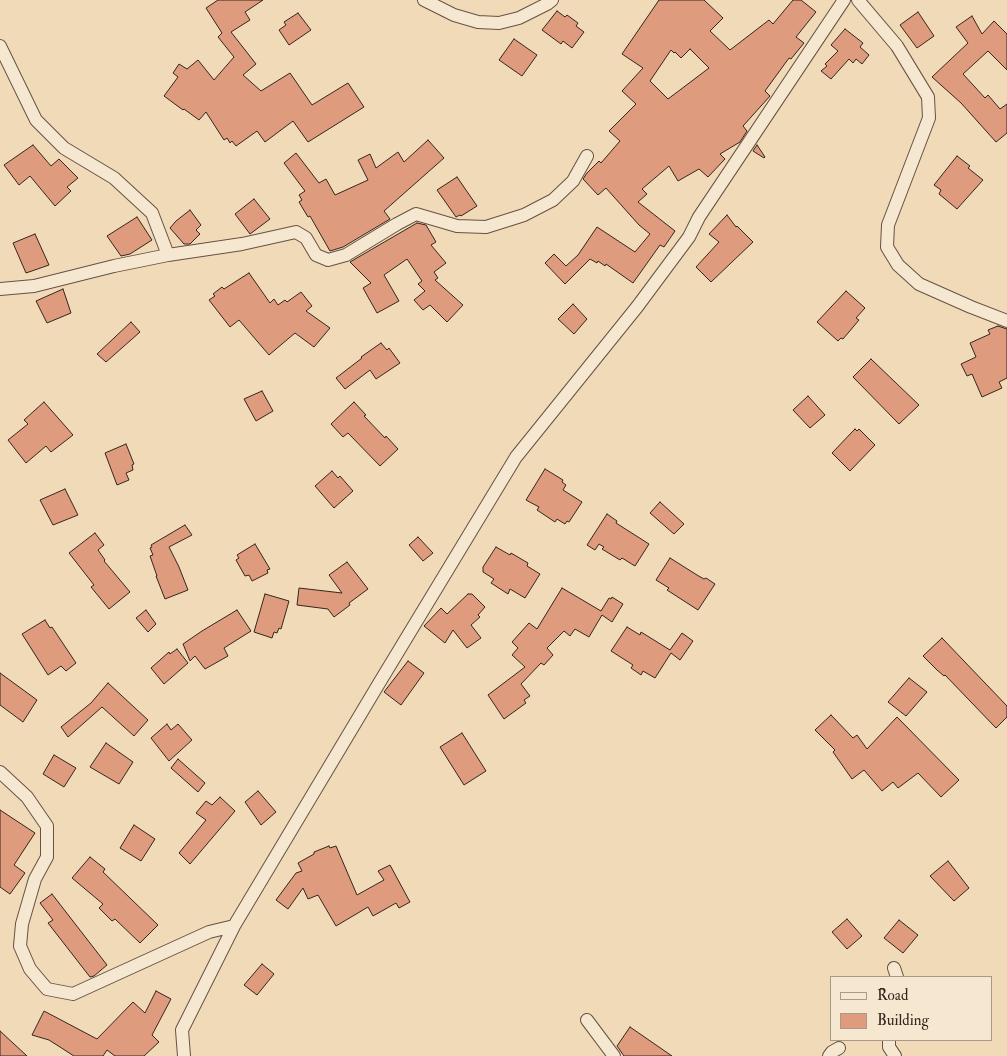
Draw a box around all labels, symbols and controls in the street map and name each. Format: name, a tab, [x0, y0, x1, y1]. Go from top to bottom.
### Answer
legend	[830, 976, 992, 1041]
text: Road	[877, 986, 908, 1005]
text: Building	[877, 1011, 929, 1030]

